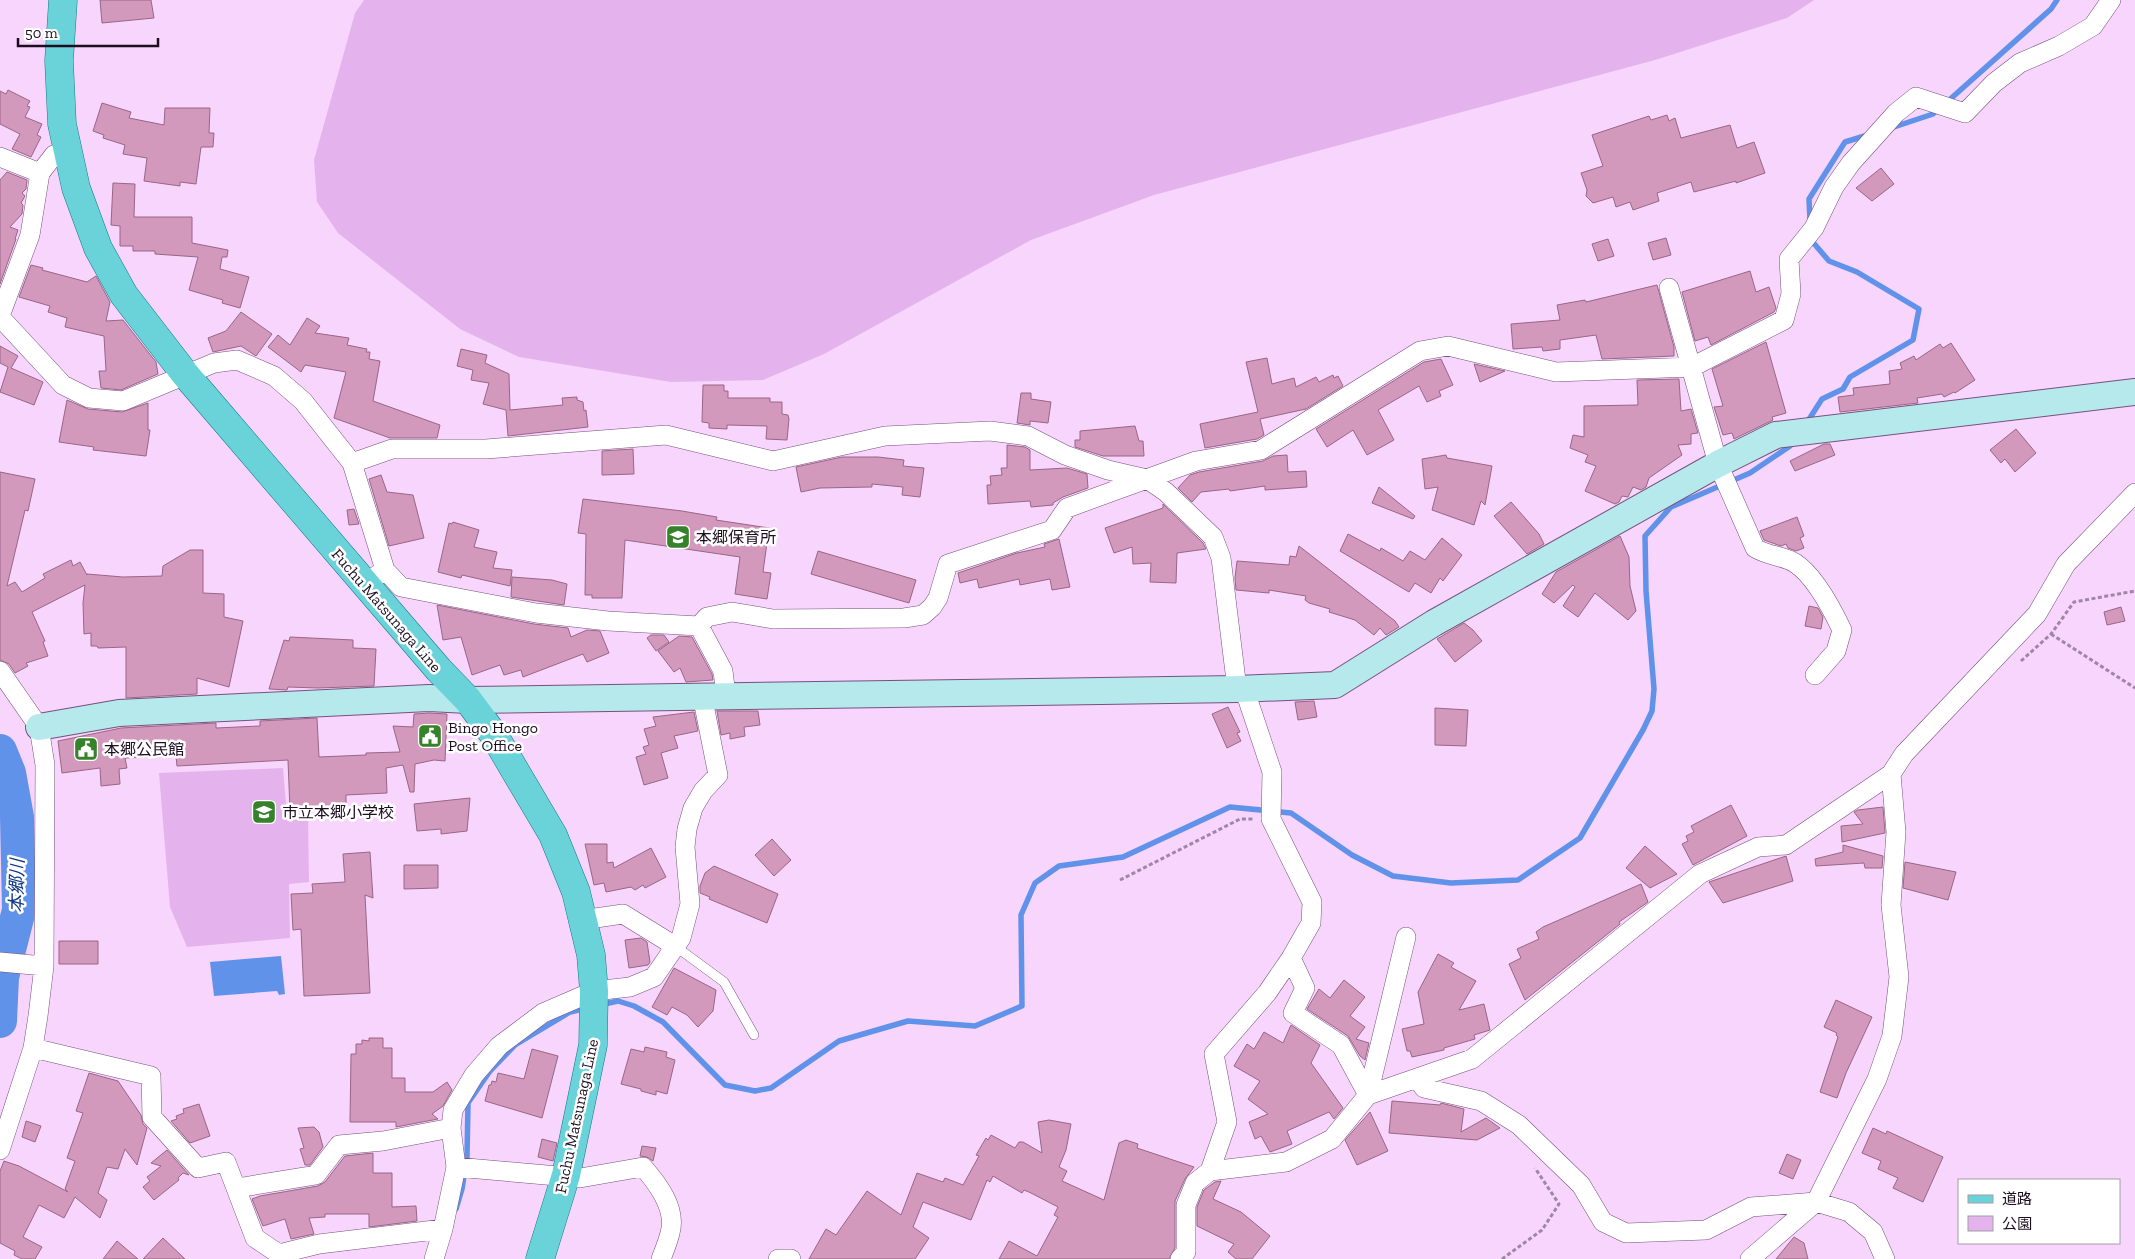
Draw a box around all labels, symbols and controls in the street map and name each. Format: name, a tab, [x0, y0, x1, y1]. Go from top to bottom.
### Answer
scale bar	[18, 15, 158, 47]
text: 50 m	[25, 24, 58, 42]
school or university icon: 本郷保育所	[665, 524, 691, 550]
place label: 本郷保育所	[696, 528, 776, 547]
street label: Fuchu Matsunaga Line	[328, 545, 445, 676]
place label: Bingo Hongo Post Office	[448, 718, 538, 755]
public building icon: Bingo Hongo Post Office	[417, 723, 443, 749]
public building icon: 本郷公民館	[73, 736, 99, 762]
place label: 本郷公民館	[104, 740, 184, 759]
school or university icon: 市立本郷小学校	[251, 799, 277, 825]
place label: 市立本郷小学校	[282, 803, 394, 822]
water label: 本郷川	[6, 857, 29, 913]
street label: Fuchu Matsunaga Line	[551, 1037, 602, 1195]
legend	[1958, 1179, 2120, 1244]
text: 道路	[2002, 1190, 2032, 1208]
text: 公園	[2002, 1215, 2032, 1233]

